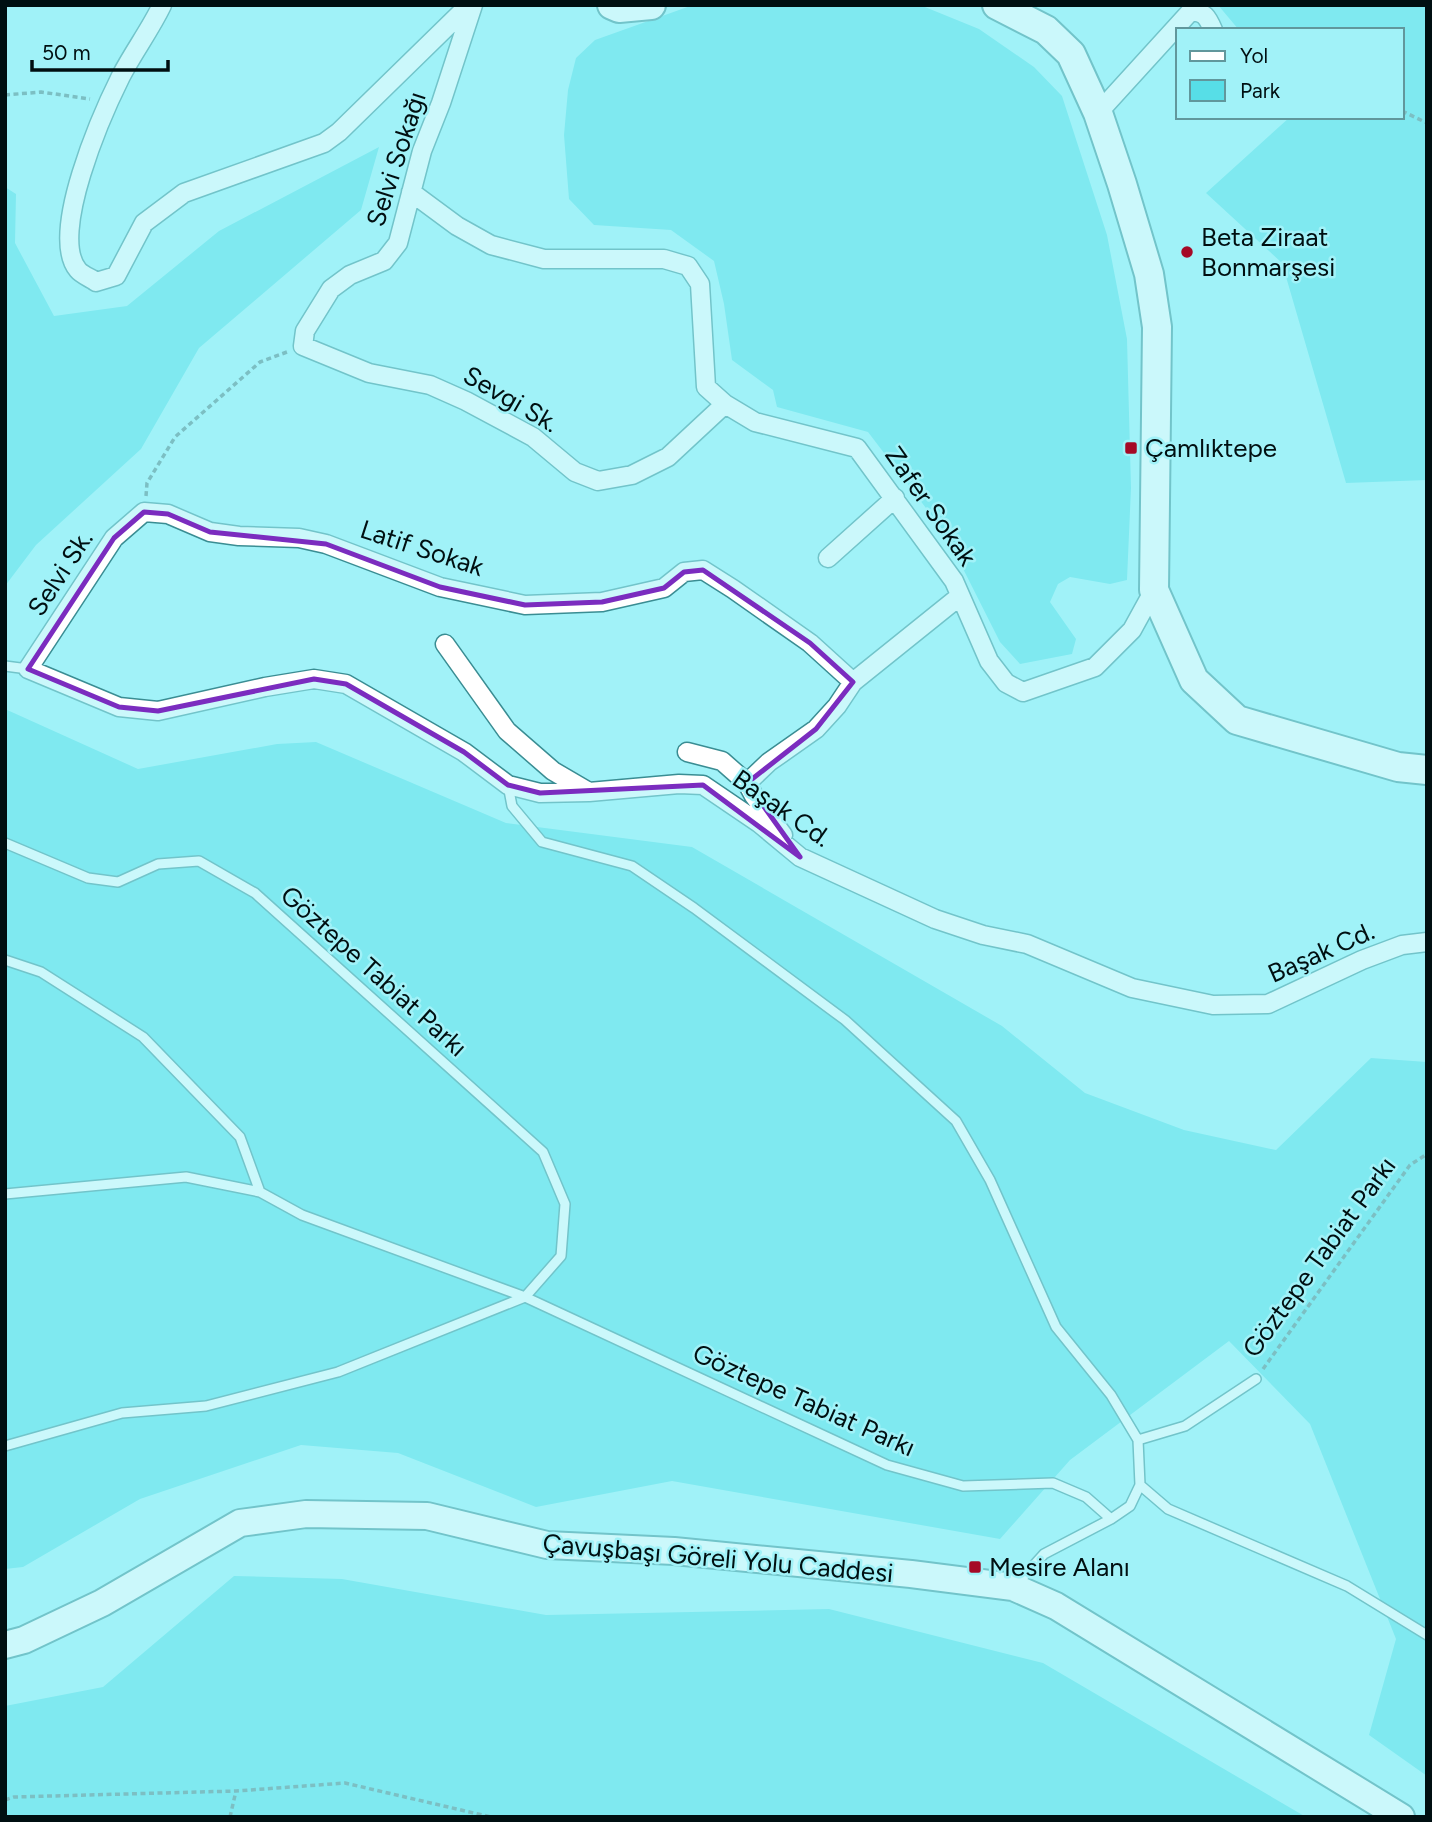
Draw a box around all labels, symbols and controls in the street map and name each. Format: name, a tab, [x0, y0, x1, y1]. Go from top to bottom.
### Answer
scale bar	[32, 28, 168, 72]
legend	[1176, 28, 1404, 119]
text: 50 m	[42, 40, 91, 65]
text: Yol	[1240, 43, 1268, 68]
text: Park	[1240, 78, 1281, 103]
street label: Selvi Sokağı	[359, 88, 433, 230]
place label: Beta Ziraat Bonmarşesi	[1201, 221, 1335, 283]
marker: Beta Ziraat Bonmarşesi	[1179, 244, 1195, 260]
street label: Sevgi Sk.	[458, 359, 564, 439]
place label: Çamlıktepe	[1145, 432, 1277, 464]
street label: Zafer Sokak	[878, 440, 984, 572]
marker: Çamlıktepe	[1123, 440, 1139, 456]
street label: Latif Sokak	[356, 513, 488, 583]
street label: Selvi Sk.	[20, 524, 100, 622]
street label: Başak Cd.	[727, 762, 837, 854]
street label: Göztepe Tabiat Parkı	[274, 879, 474, 1063]
street label: Başak Cd.	[1263, 914, 1379, 990]
street label: Göztepe Tabiat Parkı	[1236, 1151, 1402, 1363]
street label: Göztepe Tabiat Parkı	[688, 1337, 920, 1463]
street label: Çavuşbaşı Göreli Yolu Caddesi	[541, 1527, 895, 1589]
place label: Mesire Alanı	[989, 1551, 1130, 1583]
marker: Mesire Alanı	[967, 1559, 983, 1575]

